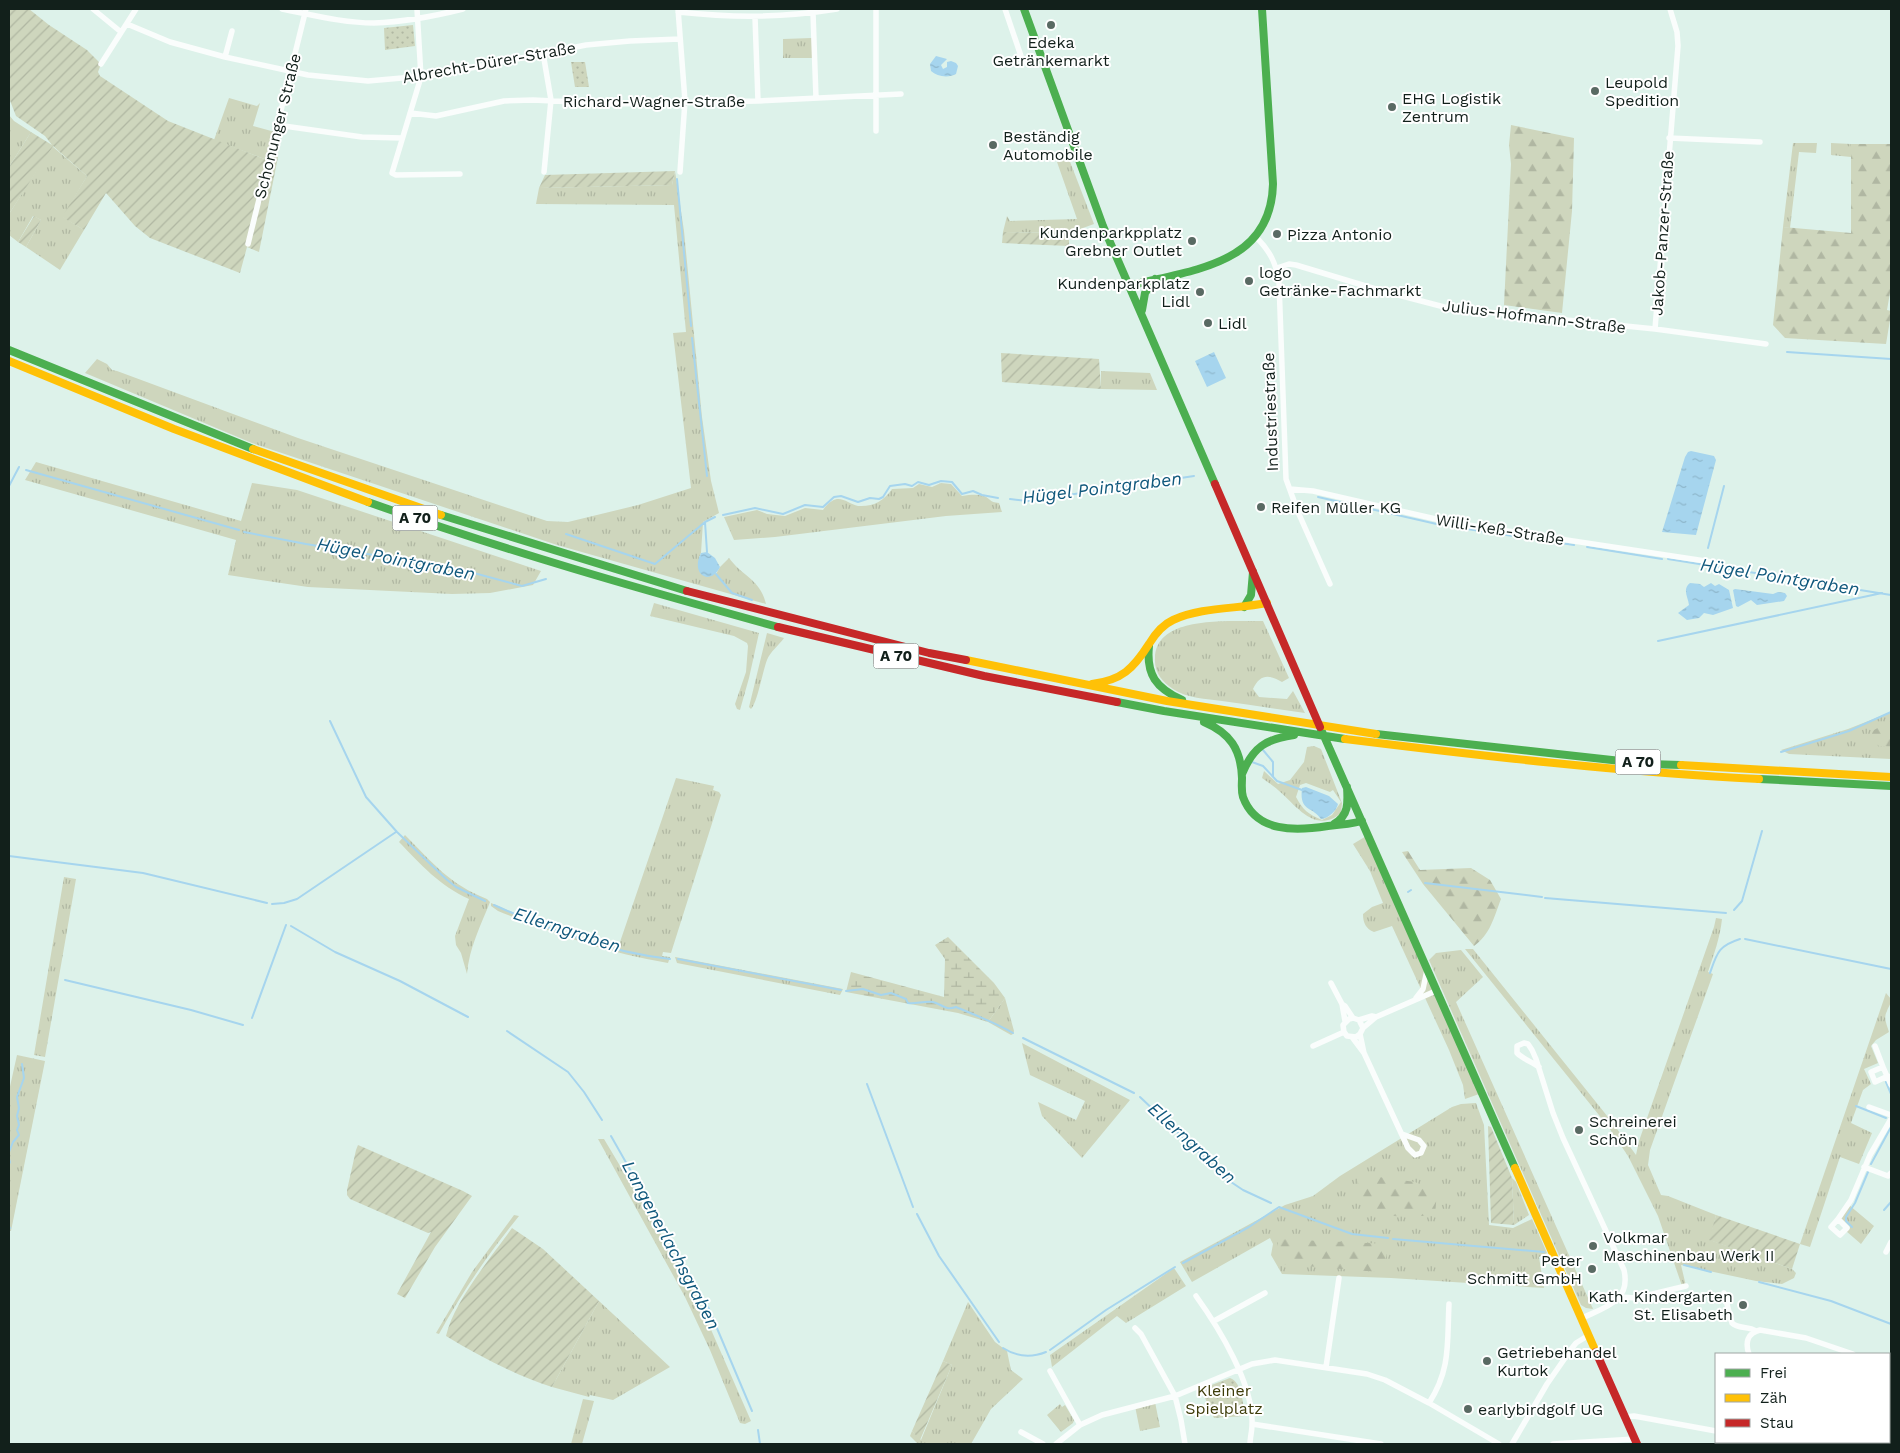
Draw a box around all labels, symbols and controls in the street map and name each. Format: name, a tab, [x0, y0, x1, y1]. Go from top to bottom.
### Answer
marker: Edeka Getränkemarkt	[1045, 19, 1057, 31]
place label: Edeka Getränkemarkt	[992, 33, 1110, 70]
street label: Albrecht-Dürer-Straße	[401, 38, 577, 87]
street label: Schonunger Straße	[250, 51, 305, 201]
place label: Leupold Spedition	[1605, 73, 1679, 110]
marker: Leupold Spedition	[1589, 85, 1601, 97]
place label: EHG Logistik Zentrum	[1402, 89, 1501, 126]
street label: Richard-Wagner-Straße	[563, 92, 745, 111]
marker: EHG Logistik Zentrum	[1386, 101, 1398, 113]
place label: Beständig Automobile	[1003, 127, 1093, 164]
marker: Beständig Automobile	[987, 139, 999, 151]
street label: Jakob-Panzer-Straße	[1647, 150, 1678, 316]
place label: Kundenparkpplatz Grebner Outlet	[1039, 223, 1182, 260]
place label: Pizza Antonio	[1287, 225, 1392, 244]
marker: Pizza Antonio	[1271, 228, 1283, 240]
marker: Kundenparkpplatz Grebner Outlet	[1186, 235, 1198, 247]
place label: logo Getränke-Fachmarkt	[1259, 263, 1421, 300]
place label: Kundenparkplatz Lidl	[1057, 274, 1190, 311]
marker: logo Getränke-Fachmarkt	[1243, 275, 1255, 287]
marker: Kundenparkplatz Lidl	[1194, 286, 1206, 298]
street label: Julius-Hofmann-Straße	[1441, 296, 1627, 337]
place label: Lidl	[1218, 314, 1247, 333]
marker: Lidl	[1202, 317, 1214, 329]
street label: Industriestraße	[1259, 352, 1282, 472]
water label: Hügel Pointgraben	[1021, 467, 1183, 508]
place label: Reifen Müller KG	[1271, 498, 1401, 517]
marker: Reifen Müller KG	[1255, 501, 1267, 513]
road number: A 70	[392, 506, 438, 530]
street label: Willi-Keß-Straße	[1434, 510, 1566, 549]
water label: Hügel Pointgraben	[315, 533, 477, 584]
water label: Hügel Pointgraben	[1699, 554, 1861, 599]
road number: A 70	[874, 644, 918, 668]
road number: A 70	[1616, 750, 1660, 774]
water label: Ellerngraben	[511, 902, 623, 957]
water label: Ellerngraben	[1144, 1098, 1241, 1188]
place label: Schreinerei Schön	[1589, 1112, 1677, 1149]
marker: Schreinerei Schön	[1573, 1124, 1585, 1136]
water label: Langenerlachsgraben	[618, 1157, 725, 1333]
place label: Volkmar Maschinenbau Werk II	[1603, 1228, 1775, 1265]
marker: Volkmar Maschinenbau Werk II	[1587, 1240, 1599, 1252]
place label: Peter Schmitt GmbH	[1467, 1251, 1582, 1288]
marker: Peter Schmitt GmbH	[1586, 1263, 1598, 1275]
place label: Kath. Kindergarten St. Elisabeth	[1588, 1287, 1733, 1324]
marker: Kath. Kindergarten St. Elisabeth	[1737, 1299, 1749, 1311]
place label: Getriebehandel Kurtok	[1497, 1343, 1617, 1380]
legend	[1715, 1353, 1890, 1443]
marker: Getriebehandel Kurtok	[1481, 1355, 1493, 1367]
text: Frei	[1760, 1364, 1787, 1382]
park label: Kleiner Spielplatz	[1185, 1381, 1263, 1418]
text: Zäh	[1760, 1389, 1787, 1407]
place label: earlybirdgolf UG	[1478, 1400, 1603, 1419]
marker: earlybirdgolf UG	[1462, 1403, 1474, 1415]
text: Stau	[1760, 1414, 1794, 1432]

